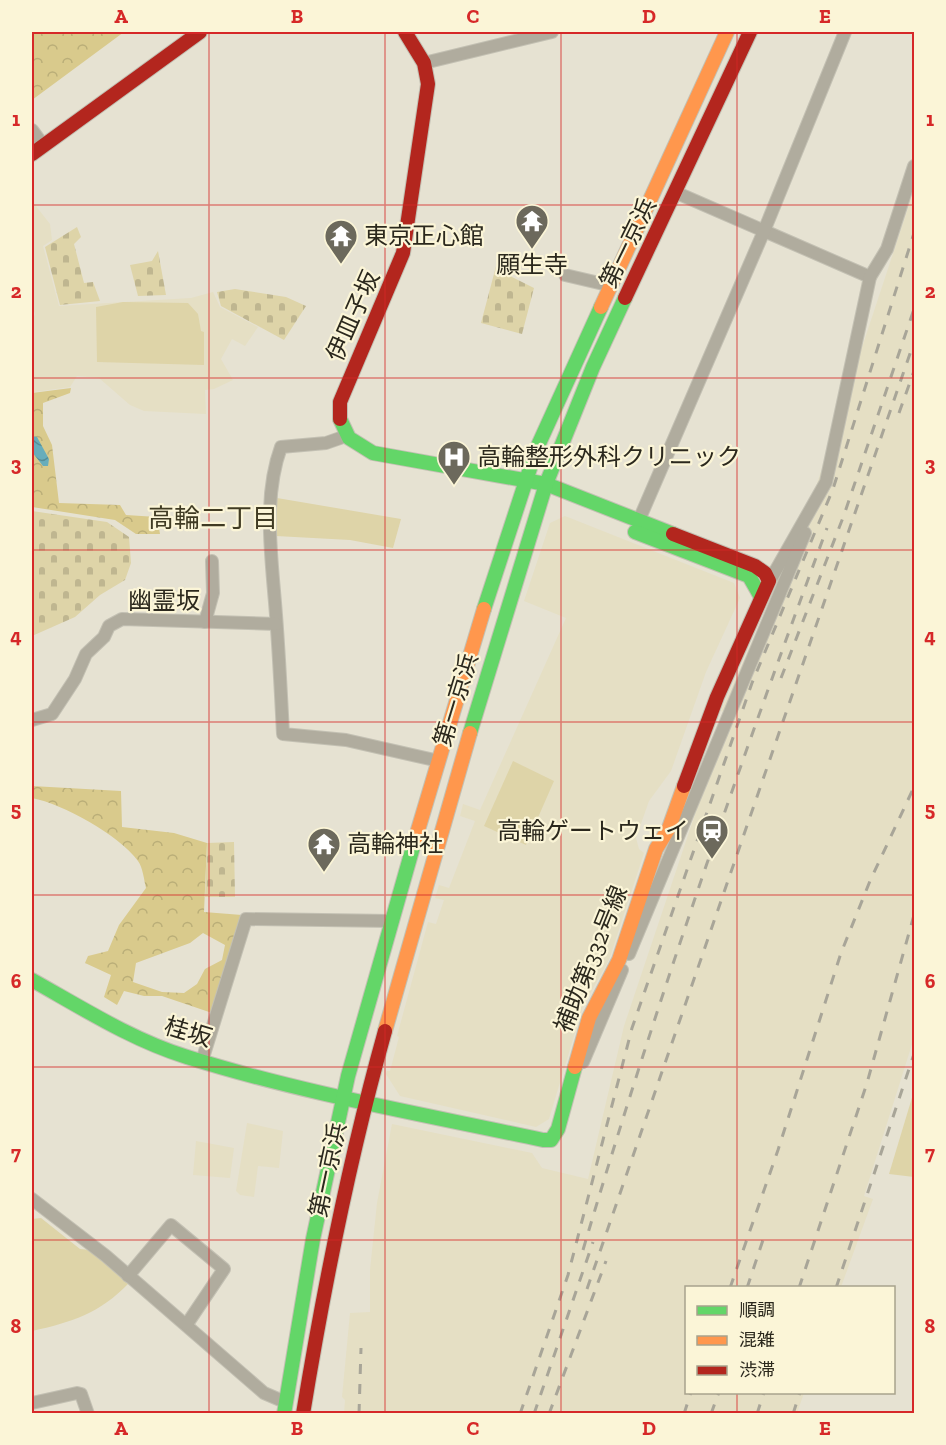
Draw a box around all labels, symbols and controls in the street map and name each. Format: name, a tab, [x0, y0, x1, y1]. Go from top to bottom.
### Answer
text: A	[114, 4, 128, 28]
text: B	[291, 4, 303, 28]
text: C	[467, 4, 480, 28]
text: D	[642, 4, 656, 28]
text: E	[819, 4, 831, 28]
text: 1	[12, 107, 20, 131]
text: 1	[926, 107, 934, 131]
street label: 第一京浜	[593, 193, 662, 292]
temple icon: 願生寺	[514, 203, 550, 250]
temple icon: 東京正心館	[323, 218, 359, 265]
place label: 東京正心館	[364, 221, 484, 250]
place label: 願生寺	[496, 250, 568, 279]
street label: 伊皿子坂	[320, 266, 385, 366]
text: 2	[11, 279, 22, 303]
text: 2	[925, 279, 936, 303]
hospital icon: 高輪整形外科クリニック	[436, 439, 472, 486]
place label: 高輪整形外科クリニック	[477, 442, 741, 471]
text: 3	[11, 452, 22, 476]
text: 3	[925, 452, 936, 476]
district label: 高輪二丁目	[148, 502, 278, 534]
street label: 幽霊坂	[128, 586, 200, 615]
text: 4	[10, 624, 22, 648]
text: 4	[924, 624, 936, 648]
street label: 第一京浜	[428, 650, 483, 750]
text: 5	[11, 797, 21, 821]
text: 5	[925, 797, 935, 821]
station icon: 高輪ゲートウェイ	[694, 813, 730, 860]
place label: 高輪ゲートウェイ	[497, 816, 689, 845]
temple icon: 高輪神社	[306, 826, 342, 873]
place label: 高輪神社	[347, 829, 443, 858]
street label: 補助第332号線	[548, 881, 633, 1036]
text: 6	[11, 969, 22, 993]
text: 6	[925, 969, 936, 993]
street label: 桂坂	[161, 1011, 215, 1052]
street label: 第一京浜	[303, 1120, 352, 1220]
text: 7	[11, 1141, 21, 1165]
text: 7	[925, 1141, 935, 1165]
legend	[685, 1286, 895, 1394]
text: 順調	[739, 1299, 775, 1321]
text: 8	[11, 1314, 22, 1338]
text: 8	[925, 1314, 936, 1338]
text: 混雑	[739, 1329, 775, 1351]
text: 渋滞	[739, 1359, 775, 1381]
text: A	[114, 1416, 128, 1440]
text: B	[291, 1416, 303, 1440]
text: C	[467, 1416, 480, 1440]
text: D	[642, 1416, 656, 1440]
text: E	[819, 1416, 831, 1440]

